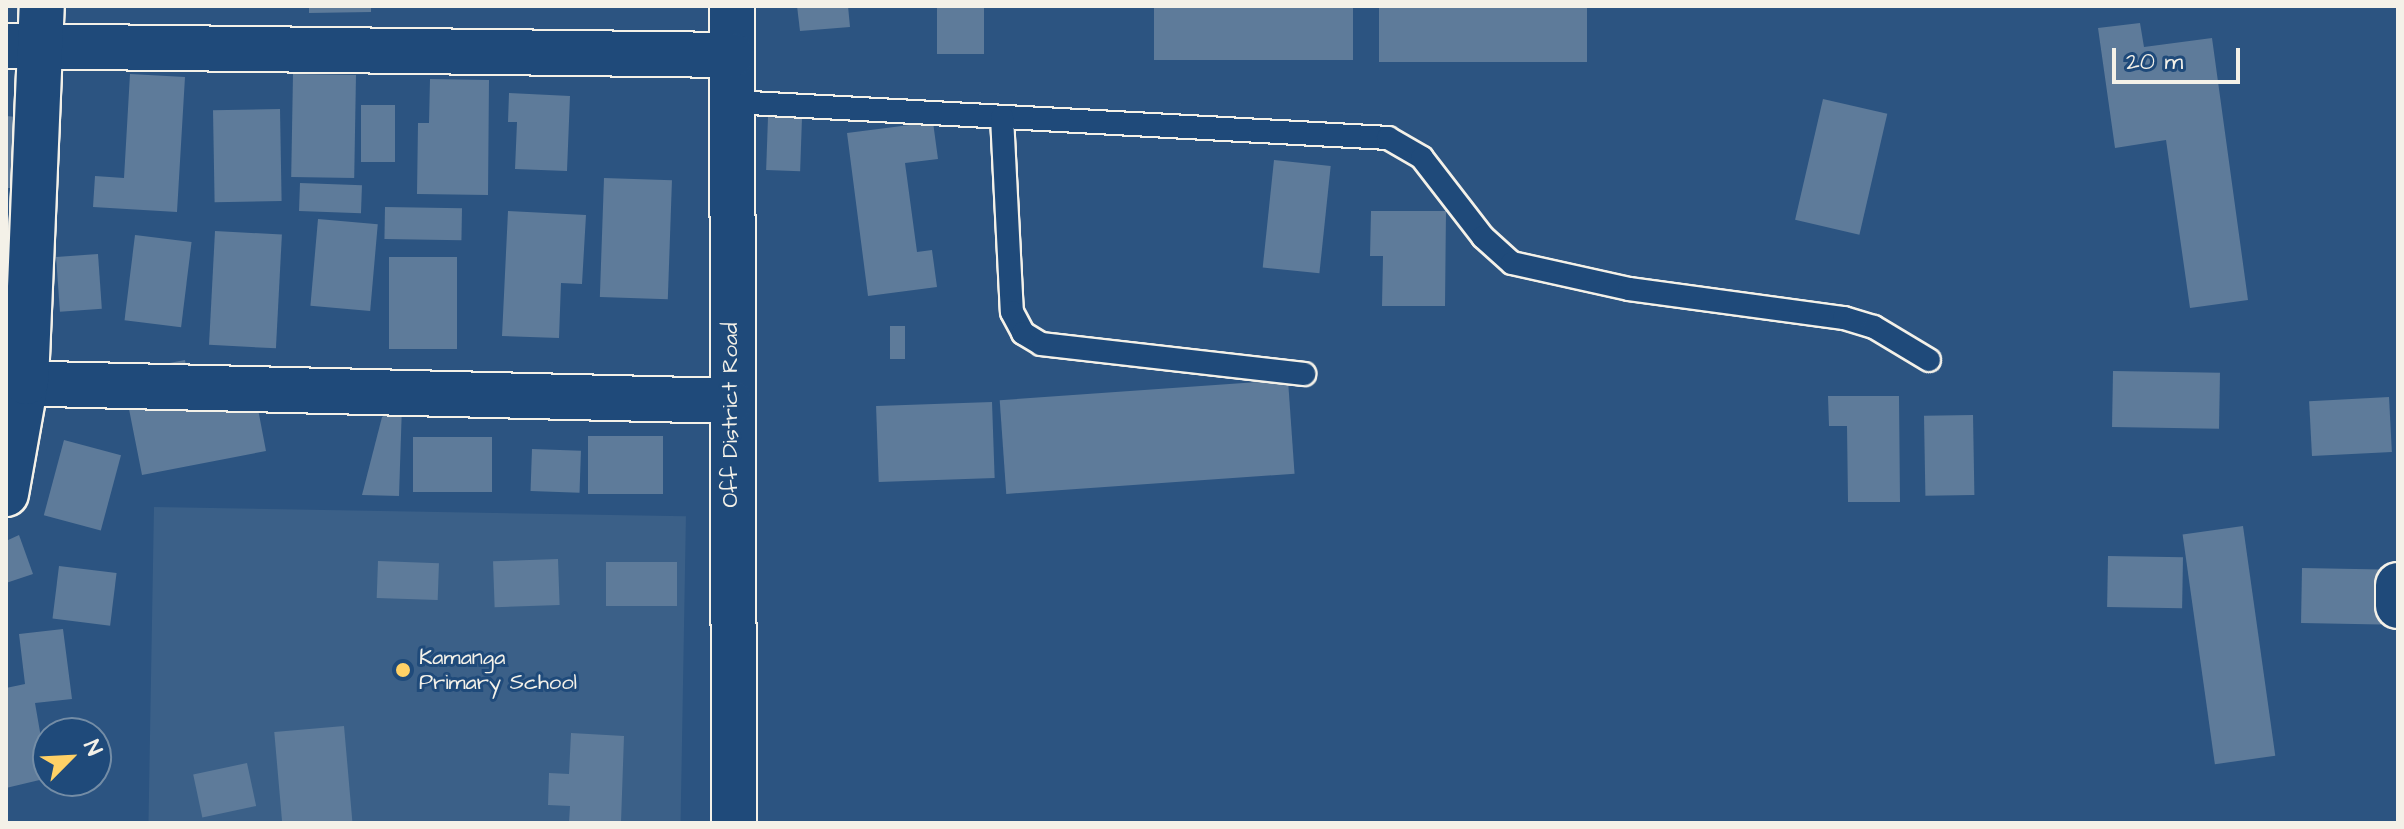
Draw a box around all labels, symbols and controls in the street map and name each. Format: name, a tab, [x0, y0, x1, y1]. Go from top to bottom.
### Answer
scale bar	[2116, 32, 2244, 82]
text: 20 m	[2126, 45, 2183, 79]
street label: Off District Road	[718, 323, 744, 507]
place label: Kamanga Primary School	[419, 644, 577, 696]
marker: Kamanga Primary School	[394, 661, 412, 679]
north arrow	[32, 717, 112, 797]
text: N	[76, 735, 110, 760]

